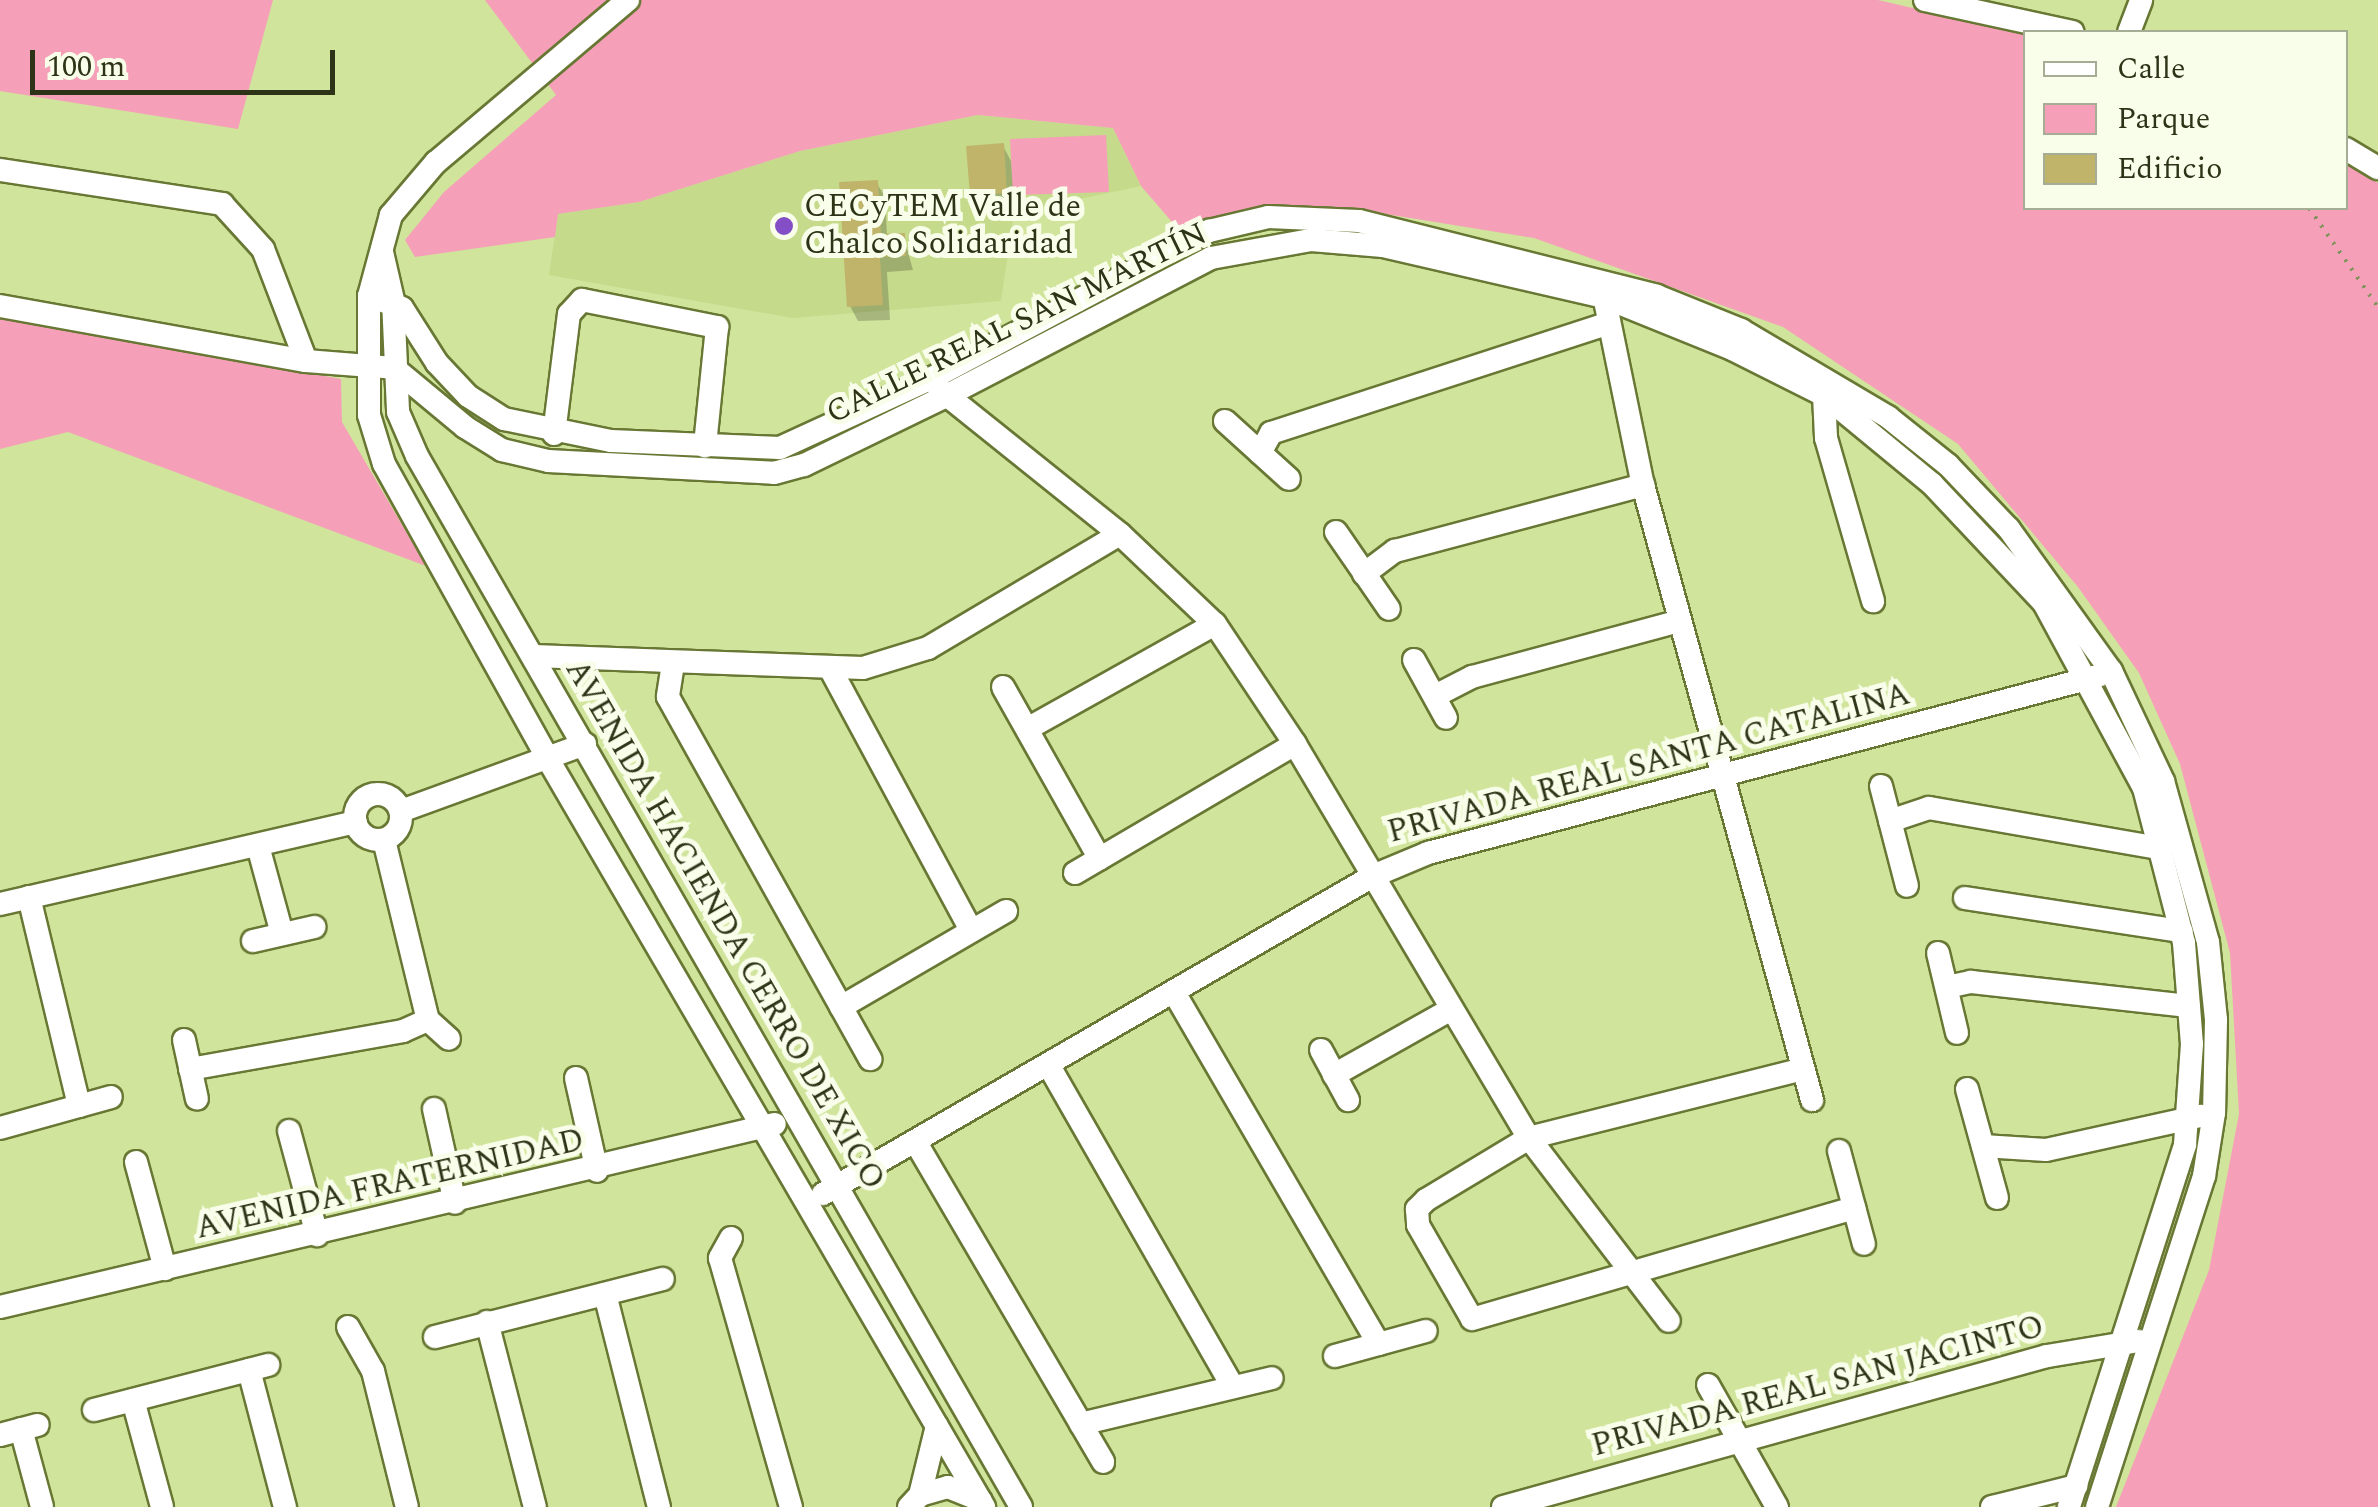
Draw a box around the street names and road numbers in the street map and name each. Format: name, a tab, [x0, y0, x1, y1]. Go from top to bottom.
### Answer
street label: CALLE REAL SAN MARTÍN	[820, 215, 1214, 433]
street label: AVENIDA HACIENDA CERRO DE XICO	[556, 653, 892, 1197]
street label: PRIVADA REAL SANTA CATALINA	[1384, 676, 1914, 852]
street label: AVENIDA FRATERNIDAD	[192, 1122, 588, 1248]
street label: PRIVADA REAL SAN JACINTO	[1588, 1308, 2048, 1466]

